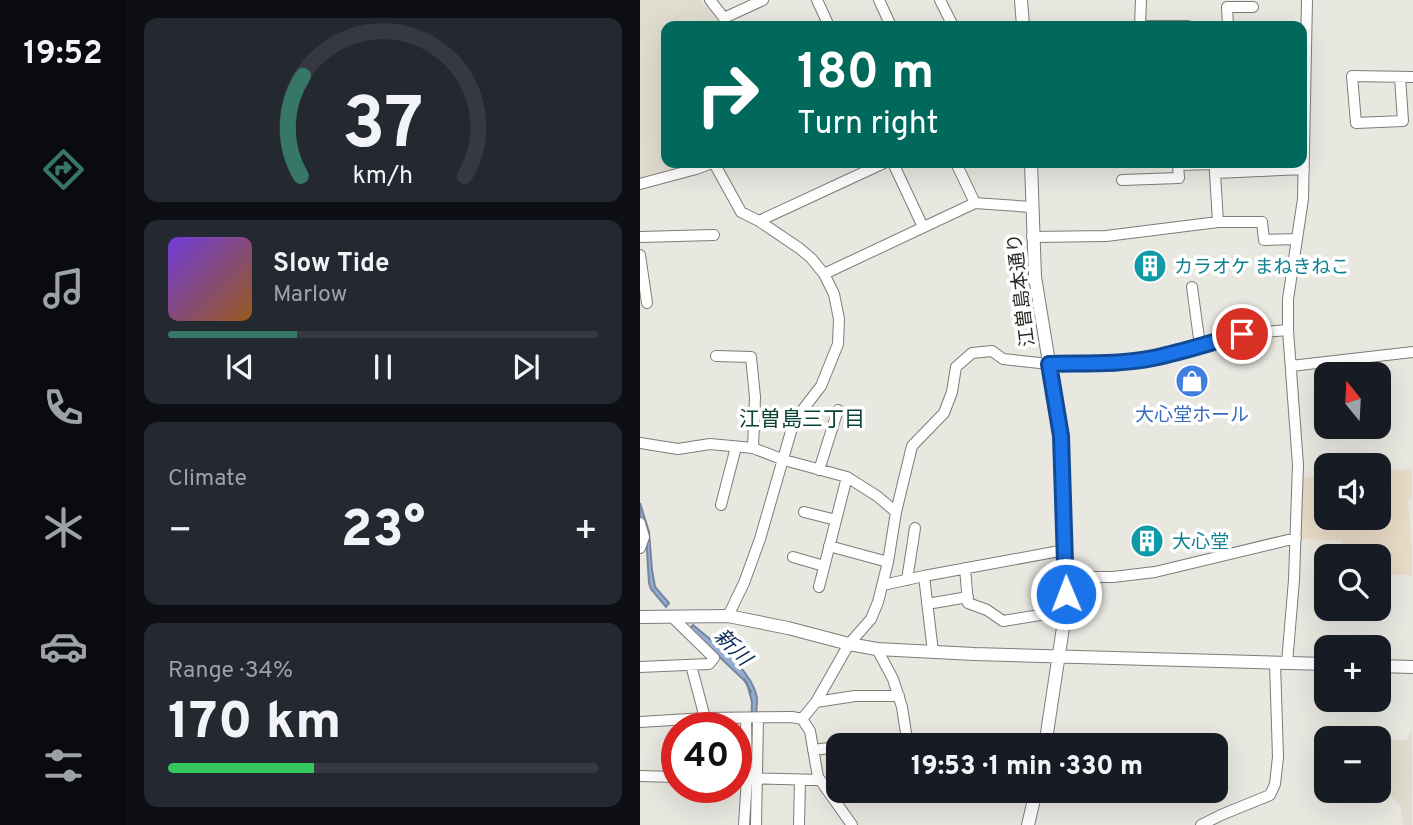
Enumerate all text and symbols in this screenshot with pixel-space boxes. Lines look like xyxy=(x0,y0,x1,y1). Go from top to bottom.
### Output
text: 19:52 xyxy=(23,35,103,75)
text: 180 m xyxy=(797,44,934,106)
icon: right xyxy=(682,49,773,140)
text: 37 xyxy=(342,82,424,174)
text: Turn right xyxy=(797,105,939,145)
icon: directions xyxy=(39,145,88,194)
text: km/h xyxy=(353,161,413,193)
street label: 江曽島本通り xyxy=(1003,232,1041,348)
building icon: カラオケ まねきねこ xyxy=(1131,247,1169,285)
text: Slow Tide xyxy=(273,248,390,281)
place label: カラオケ まねきねこ xyxy=(1174,256,1349,280)
icon: music xyxy=(39,264,88,313)
text: Marlow xyxy=(273,281,347,310)
pin xyxy=(1212,304,1272,364)
icon: arrive xyxy=(1223,315,1261,353)
icon: previous xyxy=(221,348,259,386)
icon: pause xyxy=(364,348,402,386)
icon: next xyxy=(507,348,545,386)
shop icon: 大心堂ホール xyxy=(1173,362,1211,400)
north arrow xyxy=(1314,362,1391,439)
map controls xyxy=(1314,362,1391,803)
icon: phone xyxy=(39,383,88,432)
place label: 大心堂ホール xyxy=(1135,404,1249,428)
district label: 江曽島三丁目 xyxy=(739,407,865,434)
button: sound xyxy=(1314,453,1391,530)
text: Climate xyxy=(168,465,247,494)
text: 23° xyxy=(341,499,425,565)
icon: climate xyxy=(39,503,88,552)
text: − xyxy=(168,508,193,557)
text: + xyxy=(573,508,598,557)
building icon: 大心堂 xyxy=(1128,522,1166,560)
place label: 大心堂 xyxy=(1172,531,1229,555)
button: search xyxy=(1314,544,1391,621)
position arrow xyxy=(1029,557,1103,631)
icon: car xyxy=(39,622,88,671)
water label: 新川 xyxy=(708,624,758,674)
button: + xyxy=(1314,635,1391,712)
text: Range · 34% xyxy=(168,657,293,686)
text: 170 km xyxy=(168,691,341,757)
speed limit sign: 40 xyxy=(661,712,752,803)
button: − xyxy=(1314,726,1391,803)
icon: filters xyxy=(39,741,88,790)
text: 19:53 · 1 min · 330 m xyxy=(911,751,1143,784)

